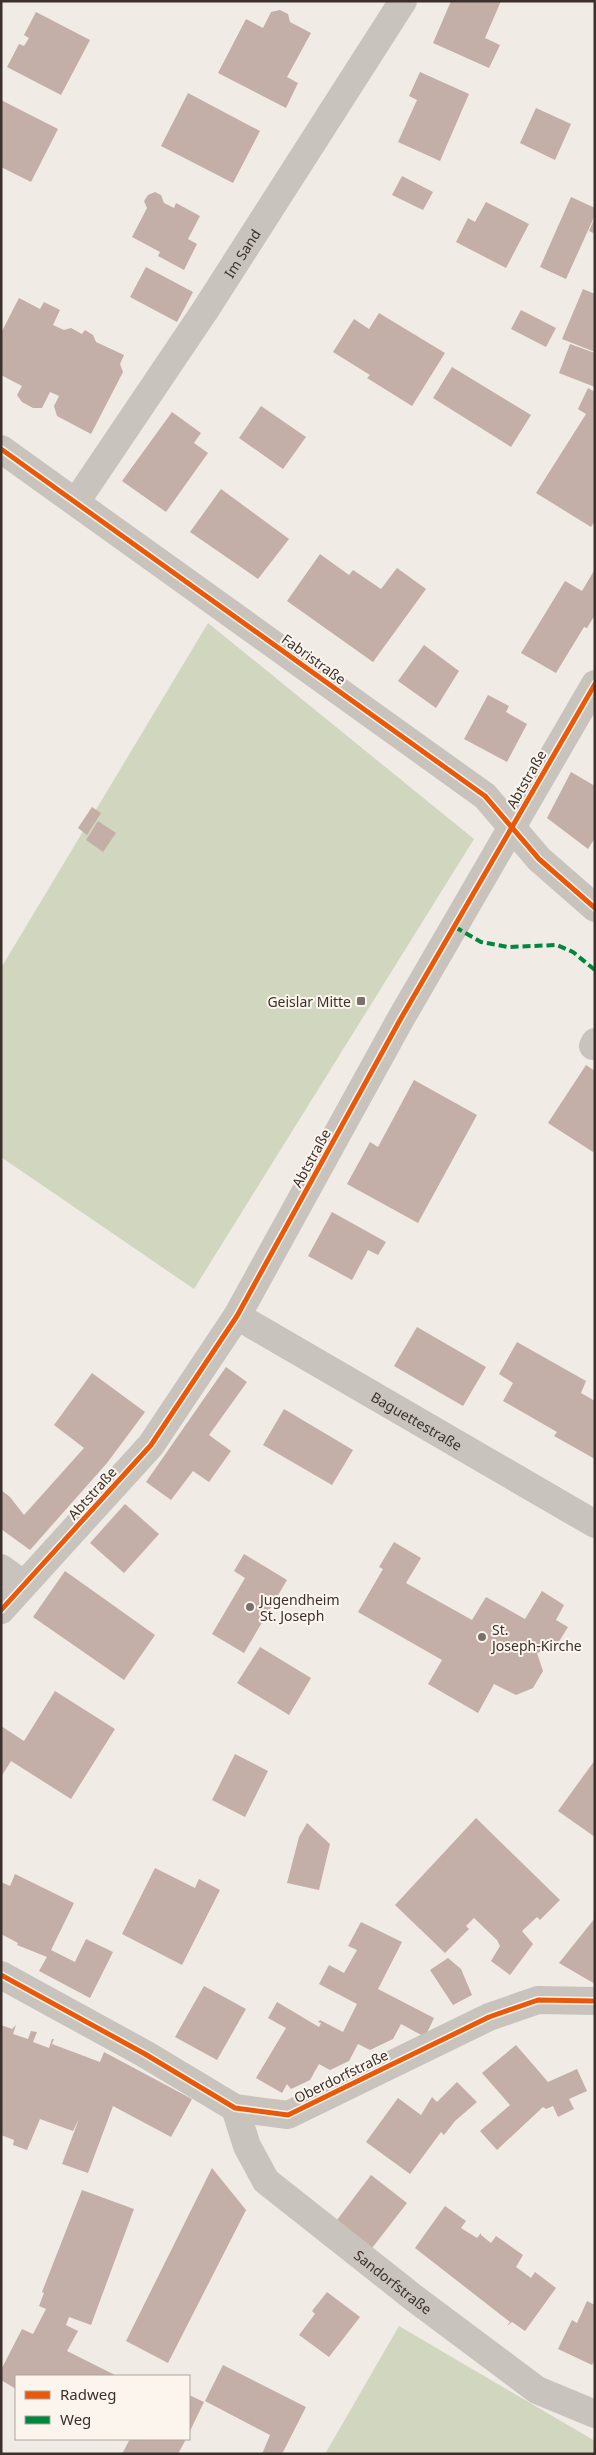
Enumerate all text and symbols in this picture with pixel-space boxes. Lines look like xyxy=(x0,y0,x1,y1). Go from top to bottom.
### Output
street label: Im Sand xyxy=(219,225,264,281)
street label: Fabristraße xyxy=(278,629,350,689)
street label: Abtstraße xyxy=(502,746,550,812)
place label: Geislar Mitte xyxy=(267,992,351,1011)
marker: Geislar Mitte xyxy=(355,995,367,1007)
street label: Abtstraße xyxy=(287,1125,335,1191)
street label: Baguettestraße xyxy=(368,1387,466,1454)
street label: Abtstraße xyxy=(63,1463,121,1523)
place label: Jugendheim St. Joseph xyxy=(258,1590,340,1625)
marker: Jugendheim St. Joseph xyxy=(244,1601,256,1613)
place label: St. Joseph-Kirche xyxy=(490,1620,582,1655)
marker: St. Joseph-Kirche xyxy=(476,1631,488,1643)
street label: Oberdorfstraße xyxy=(291,2045,391,2107)
street label: Sandorfstraße xyxy=(351,2245,436,2318)
legend xyxy=(15,2375,190,2440)
text: Radweg xyxy=(60,2384,116,2404)
text: Weg xyxy=(60,2409,91,2429)

